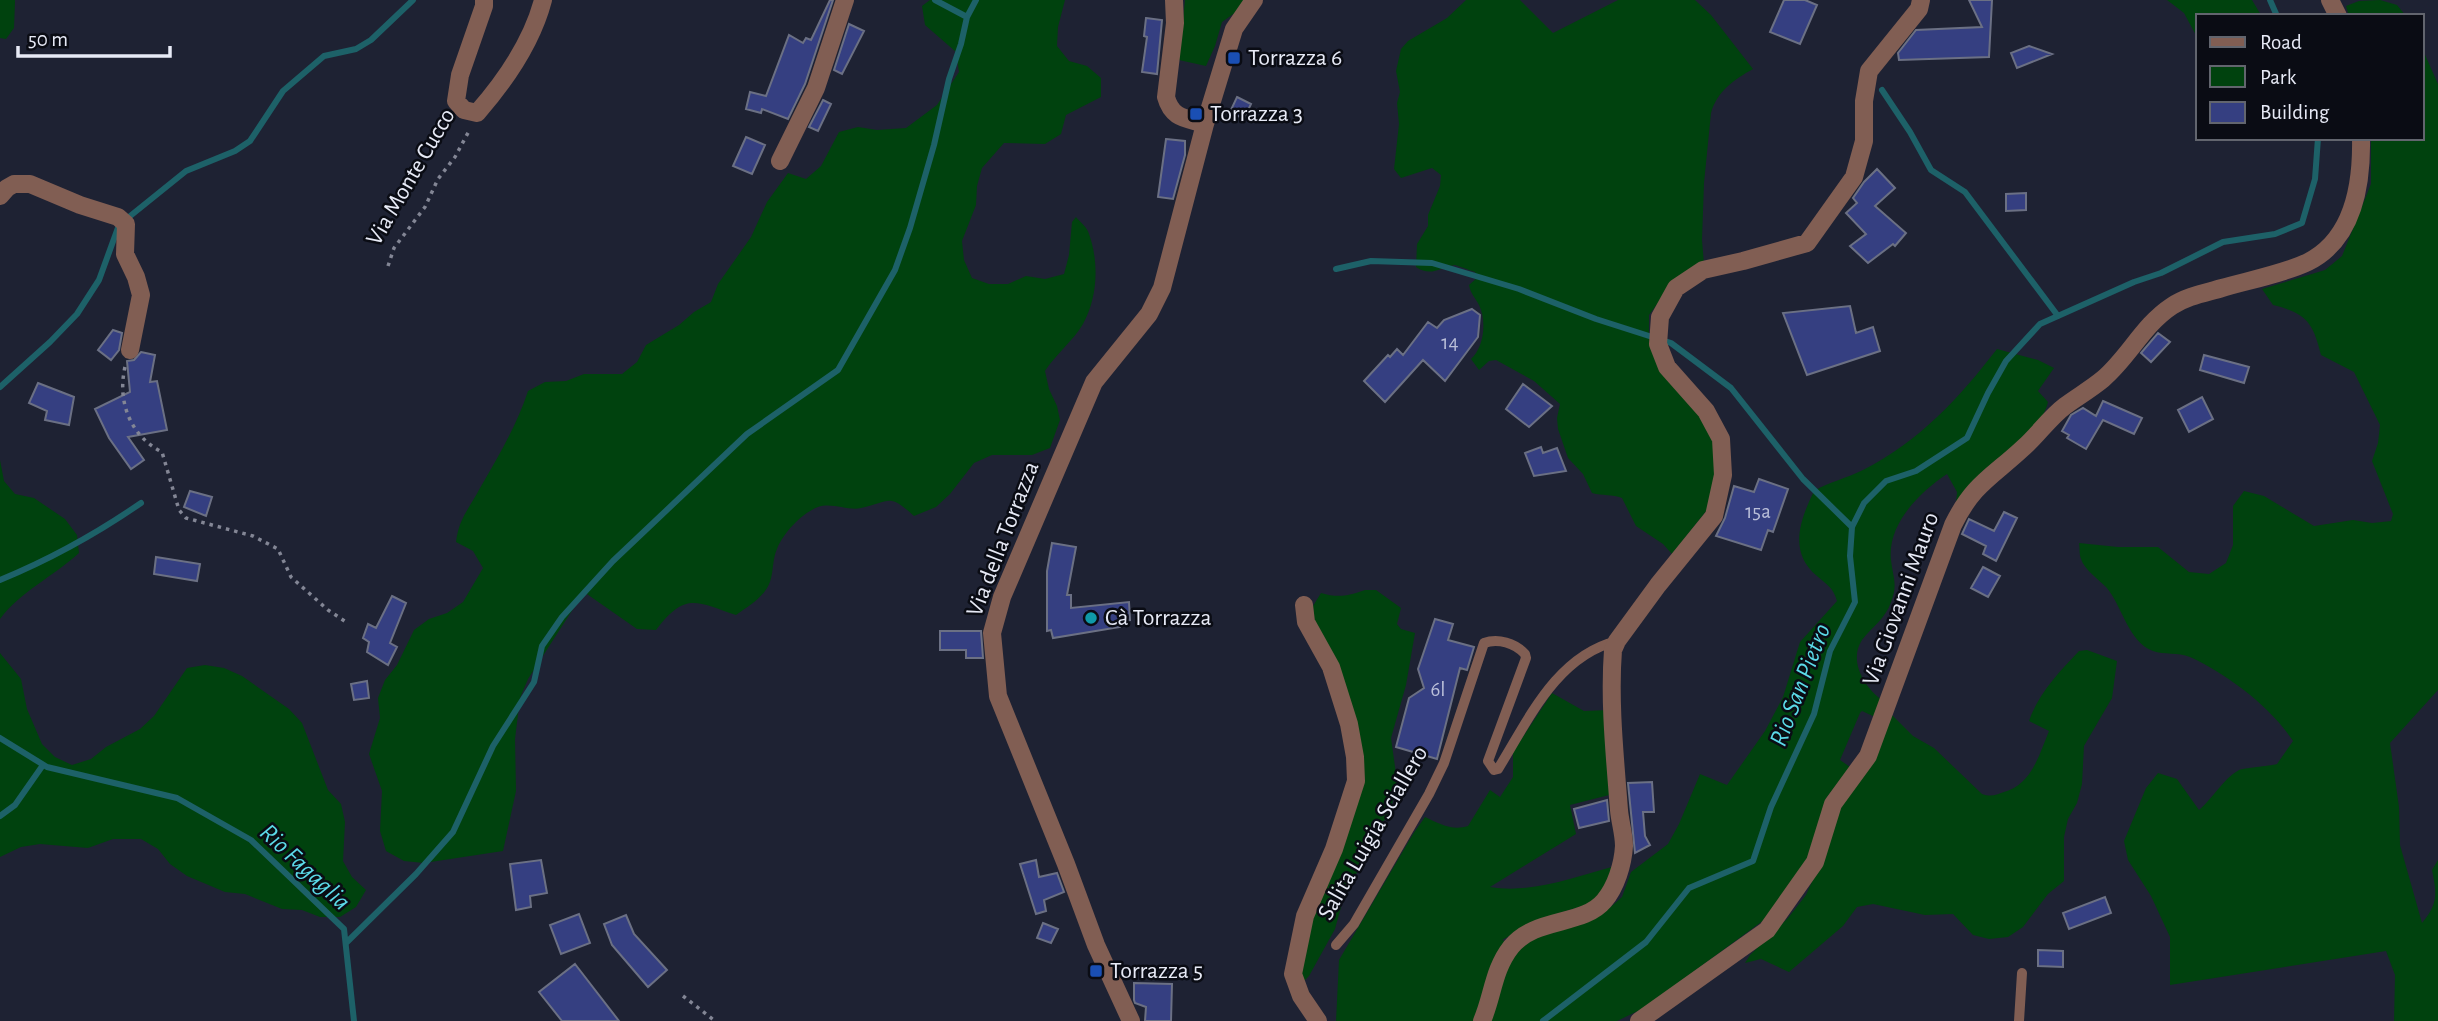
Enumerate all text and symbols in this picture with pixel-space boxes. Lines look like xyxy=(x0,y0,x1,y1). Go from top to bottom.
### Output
scale bar xyxy=(18,14,170,58)
legend xyxy=(2196,14,2424,140)
text: 50 m xyxy=(28,29,68,50)
text: Road xyxy=(2260,32,2302,53)
place label: Torrazza 6 xyxy=(1248,46,1342,70)
marker: Torrazza 6 xyxy=(1226,50,1242,66)
text: Park xyxy=(2260,67,2297,88)
place label: Torrazza 3 xyxy=(1210,102,1303,126)
text: Building xyxy=(2260,102,2330,123)
street label: Via Monte Cucco xyxy=(362,104,460,250)
marker: Torrazza 3 xyxy=(1188,106,1204,122)
house number: 14 xyxy=(1441,332,1459,353)
street label: Via della Torrazza xyxy=(962,458,1044,620)
house number: 15a xyxy=(1745,501,1771,522)
street label: Via Giovanni Mauro xyxy=(1859,509,1943,689)
place label: Cà Torrazza xyxy=(1105,606,1211,630)
marker: Cà Torrazza xyxy=(1083,610,1099,626)
water label: Rio San Pietro xyxy=(1765,620,1835,750)
house number: 6l xyxy=(1430,679,1446,700)
street label: Salita Luigia Sciallero xyxy=(1314,742,1432,924)
water label: Rio Fagaglia xyxy=(255,819,355,915)
place label: Torrazza 5 xyxy=(1110,959,1203,983)
marker: Torrazza 5 xyxy=(1088,963,1104,979)

